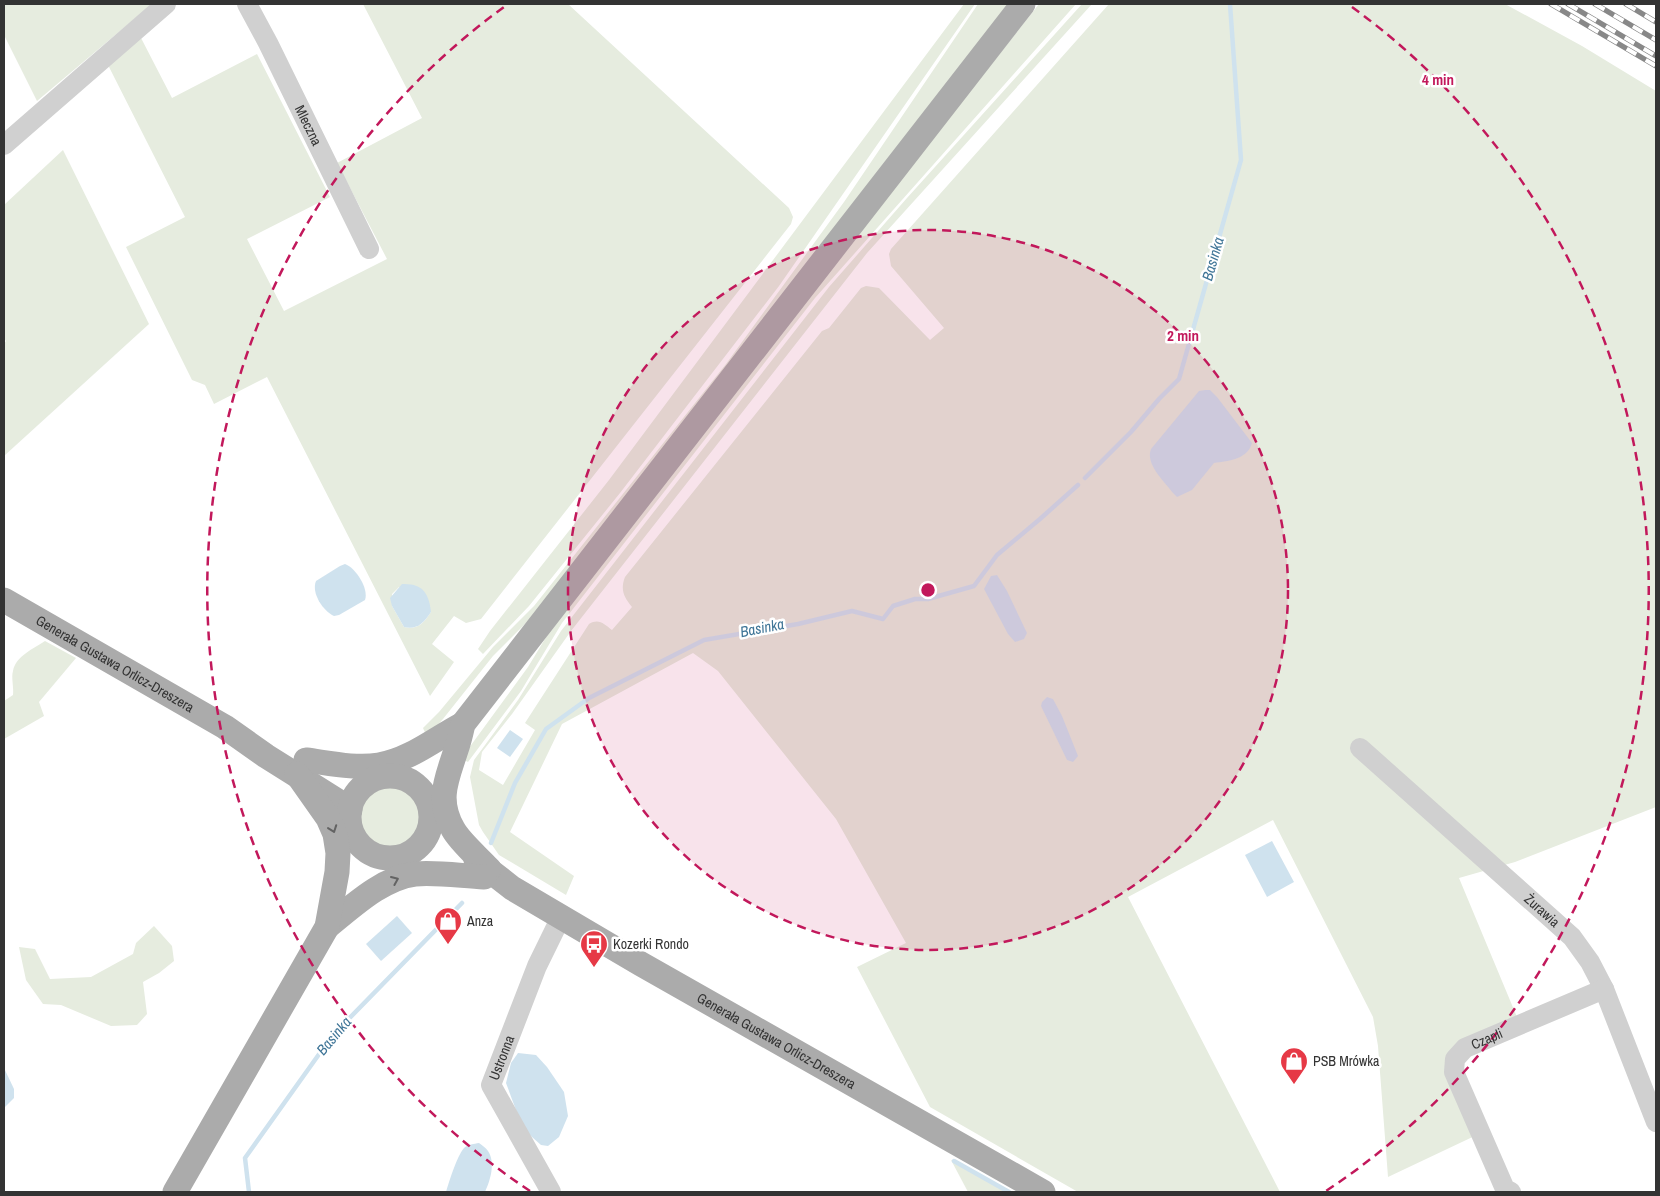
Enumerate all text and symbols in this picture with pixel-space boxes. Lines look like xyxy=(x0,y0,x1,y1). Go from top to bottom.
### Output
text: 4 min xyxy=(1422,69,1454,90)
street label: Mleczna xyxy=(291,102,326,149)
water label: Basinka xyxy=(1196,234,1229,283)
text: 2 min xyxy=(1167,325,1199,346)
centre of rings xyxy=(919,581,937,599)
street label: Generała Gustawa Orlicz-Dreszera xyxy=(33,611,198,717)
water label: Basinka xyxy=(738,613,786,642)
one-way arrow xyxy=(327,824,337,833)
one-way arrow xyxy=(390,876,399,887)
street label: Żurawia xyxy=(1521,890,1564,931)
shop icon: Anza xyxy=(433,906,463,945)
place label: Anza xyxy=(466,912,494,930)
bus stop icon: Kozerki Rondo xyxy=(579,929,609,968)
place label: Kozerki Rondo xyxy=(613,935,689,953)
street label: Generała Gustawa Orlicz-Dreszera xyxy=(694,989,859,1093)
water label: Basinka xyxy=(311,1012,356,1059)
street label: Czapli xyxy=(1468,1024,1505,1053)
street label: Ustronna xyxy=(485,1032,519,1083)
shop icon: PSB Mrówka xyxy=(1279,1046,1309,1085)
place label: PSB Mrówka xyxy=(1313,1052,1380,1070)

